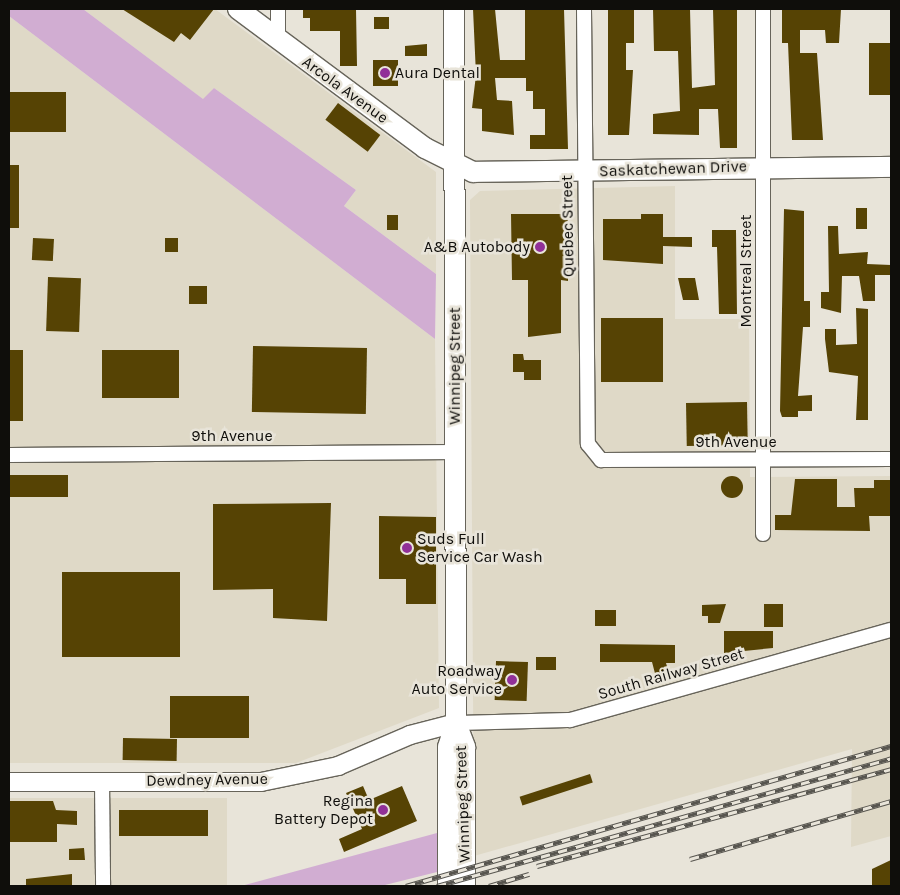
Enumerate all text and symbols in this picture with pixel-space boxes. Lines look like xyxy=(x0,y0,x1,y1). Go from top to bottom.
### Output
street label: Arcola Avenue xyxy=(298,52,392,128)
place label: Aura Dental xyxy=(395,63,480,83)
marker: Aura Dental xyxy=(379,67,391,79)
street label: Saskatchewan Drive xyxy=(599,157,747,181)
street label: Quebec Street xyxy=(558,175,578,277)
street label: Montreal Street xyxy=(736,215,756,327)
place label: A&B Autobody xyxy=(424,237,530,257)
marker: A&B Autobody xyxy=(534,241,546,253)
street label: Winnipeg Street xyxy=(445,307,465,425)
street label: 9th Avenue xyxy=(191,426,273,446)
street label: 9th Avenue xyxy=(695,432,777,452)
place label: Suds Full Service Car Wash xyxy=(417,529,543,567)
marker: Suds Full Service Car Wash xyxy=(401,542,413,554)
street label: South Railway Street xyxy=(596,644,746,704)
place label: Roadway Auto Service xyxy=(412,661,502,699)
marker: Roadway Auto Service xyxy=(506,674,518,686)
street label: Winnipeg Street xyxy=(451,745,475,863)
street label: Dewdney Avenue xyxy=(146,769,268,791)
place label: Regina Battery Depot xyxy=(274,791,373,829)
marker: Regina Battery Depot xyxy=(377,804,389,816)

